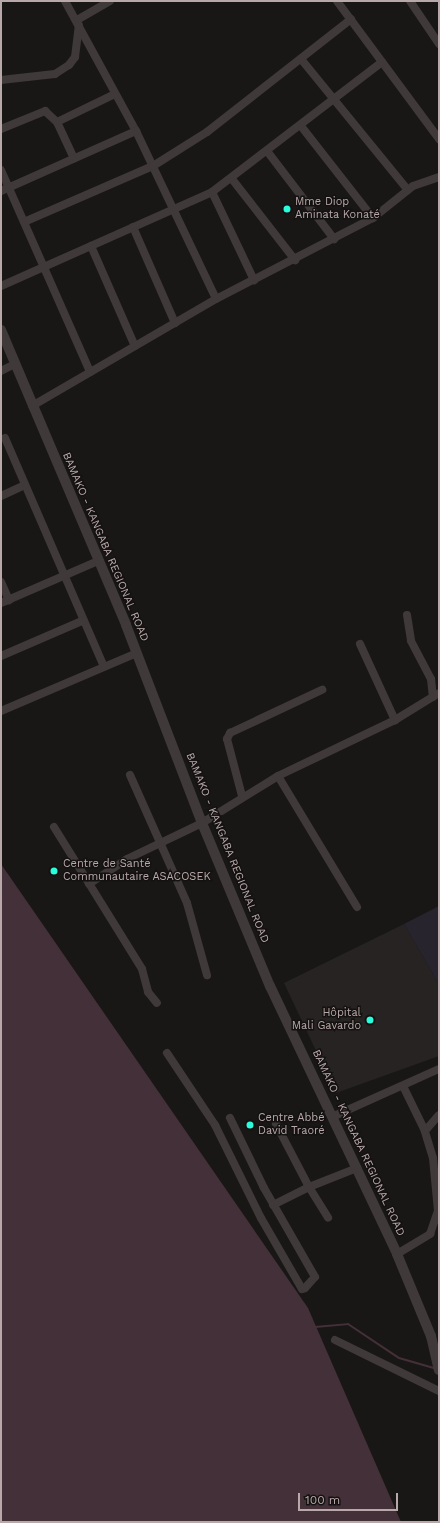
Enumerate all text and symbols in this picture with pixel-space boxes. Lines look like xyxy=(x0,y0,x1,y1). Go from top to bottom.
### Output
place label: Mme Diop Aminata Konaté xyxy=(295,196,380,222)
marker: Mme Diop Aminata Konaté xyxy=(282,204,292,214)
street label: BAMAKO - KANGABA REGIONAL ROAD xyxy=(59,450,151,644)
street label: BAMAKO - KANGABA REGIONAL ROAD xyxy=(183,751,271,945)
place label: Centre de Santé Communautaire ASACOSEK xyxy=(63,858,211,884)
marker: Centre de Santé Communautaire ASACOSEK xyxy=(48,865,60,877)
place label: Hôpital Mali Gavardo xyxy=(292,1007,361,1033)
marker: Hôpital Mali Gavardo xyxy=(364,1014,376,1026)
street label: BAMAKO - KANGABA REGIONAL ROAD xyxy=(309,1047,407,1239)
place label: Centre Abbé David Traoré xyxy=(258,1112,325,1138)
marker: Centre Abbé David Traoré xyxy=(245,1120,255,1130)
scale bar xyxy=(300,1485,400,1511)
text: 100 m xyxy=(305,1493,340,1507)

